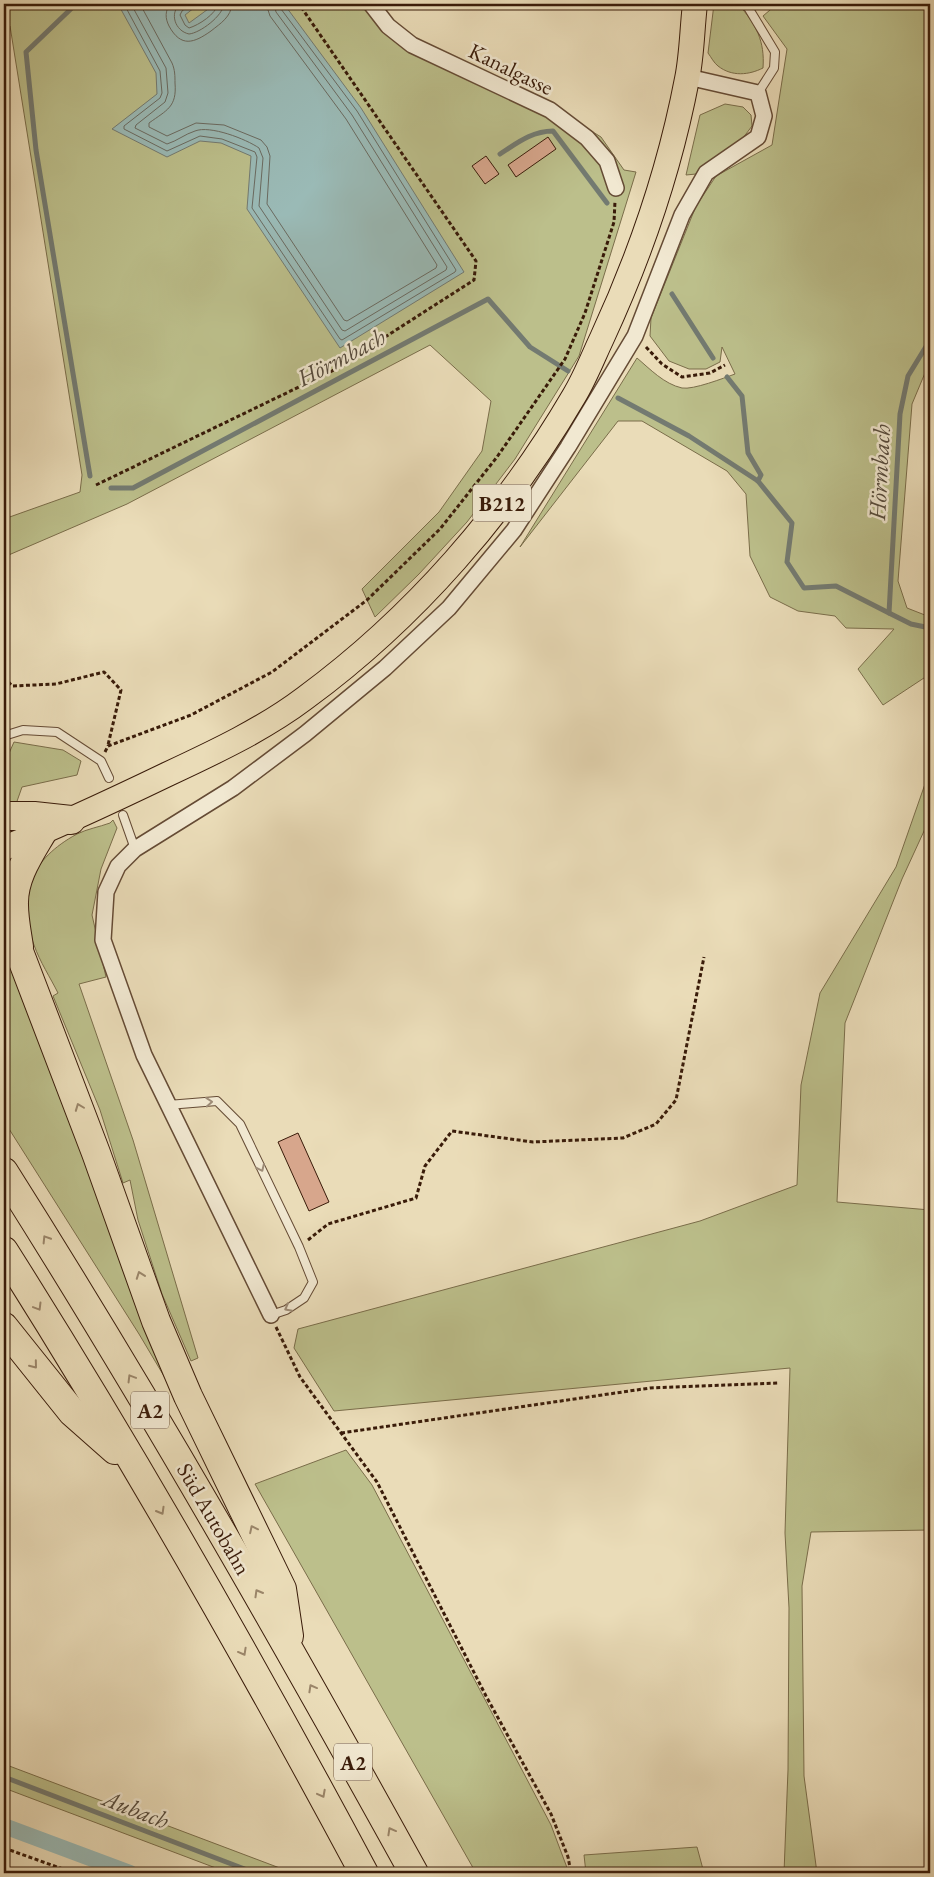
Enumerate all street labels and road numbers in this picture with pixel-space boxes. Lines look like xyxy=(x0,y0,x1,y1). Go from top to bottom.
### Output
street label: Kanalgasse xyxy=(464,36,558,102)
road number: B212 xyxy=(473,484,531,522)
road number: A2 xyxy=(131,1392,169,1428)
street label: Süd Autobahn xyxy=(170,1458,258,1581)
road number: A2 xyxy=(334,1744,372,1780)

